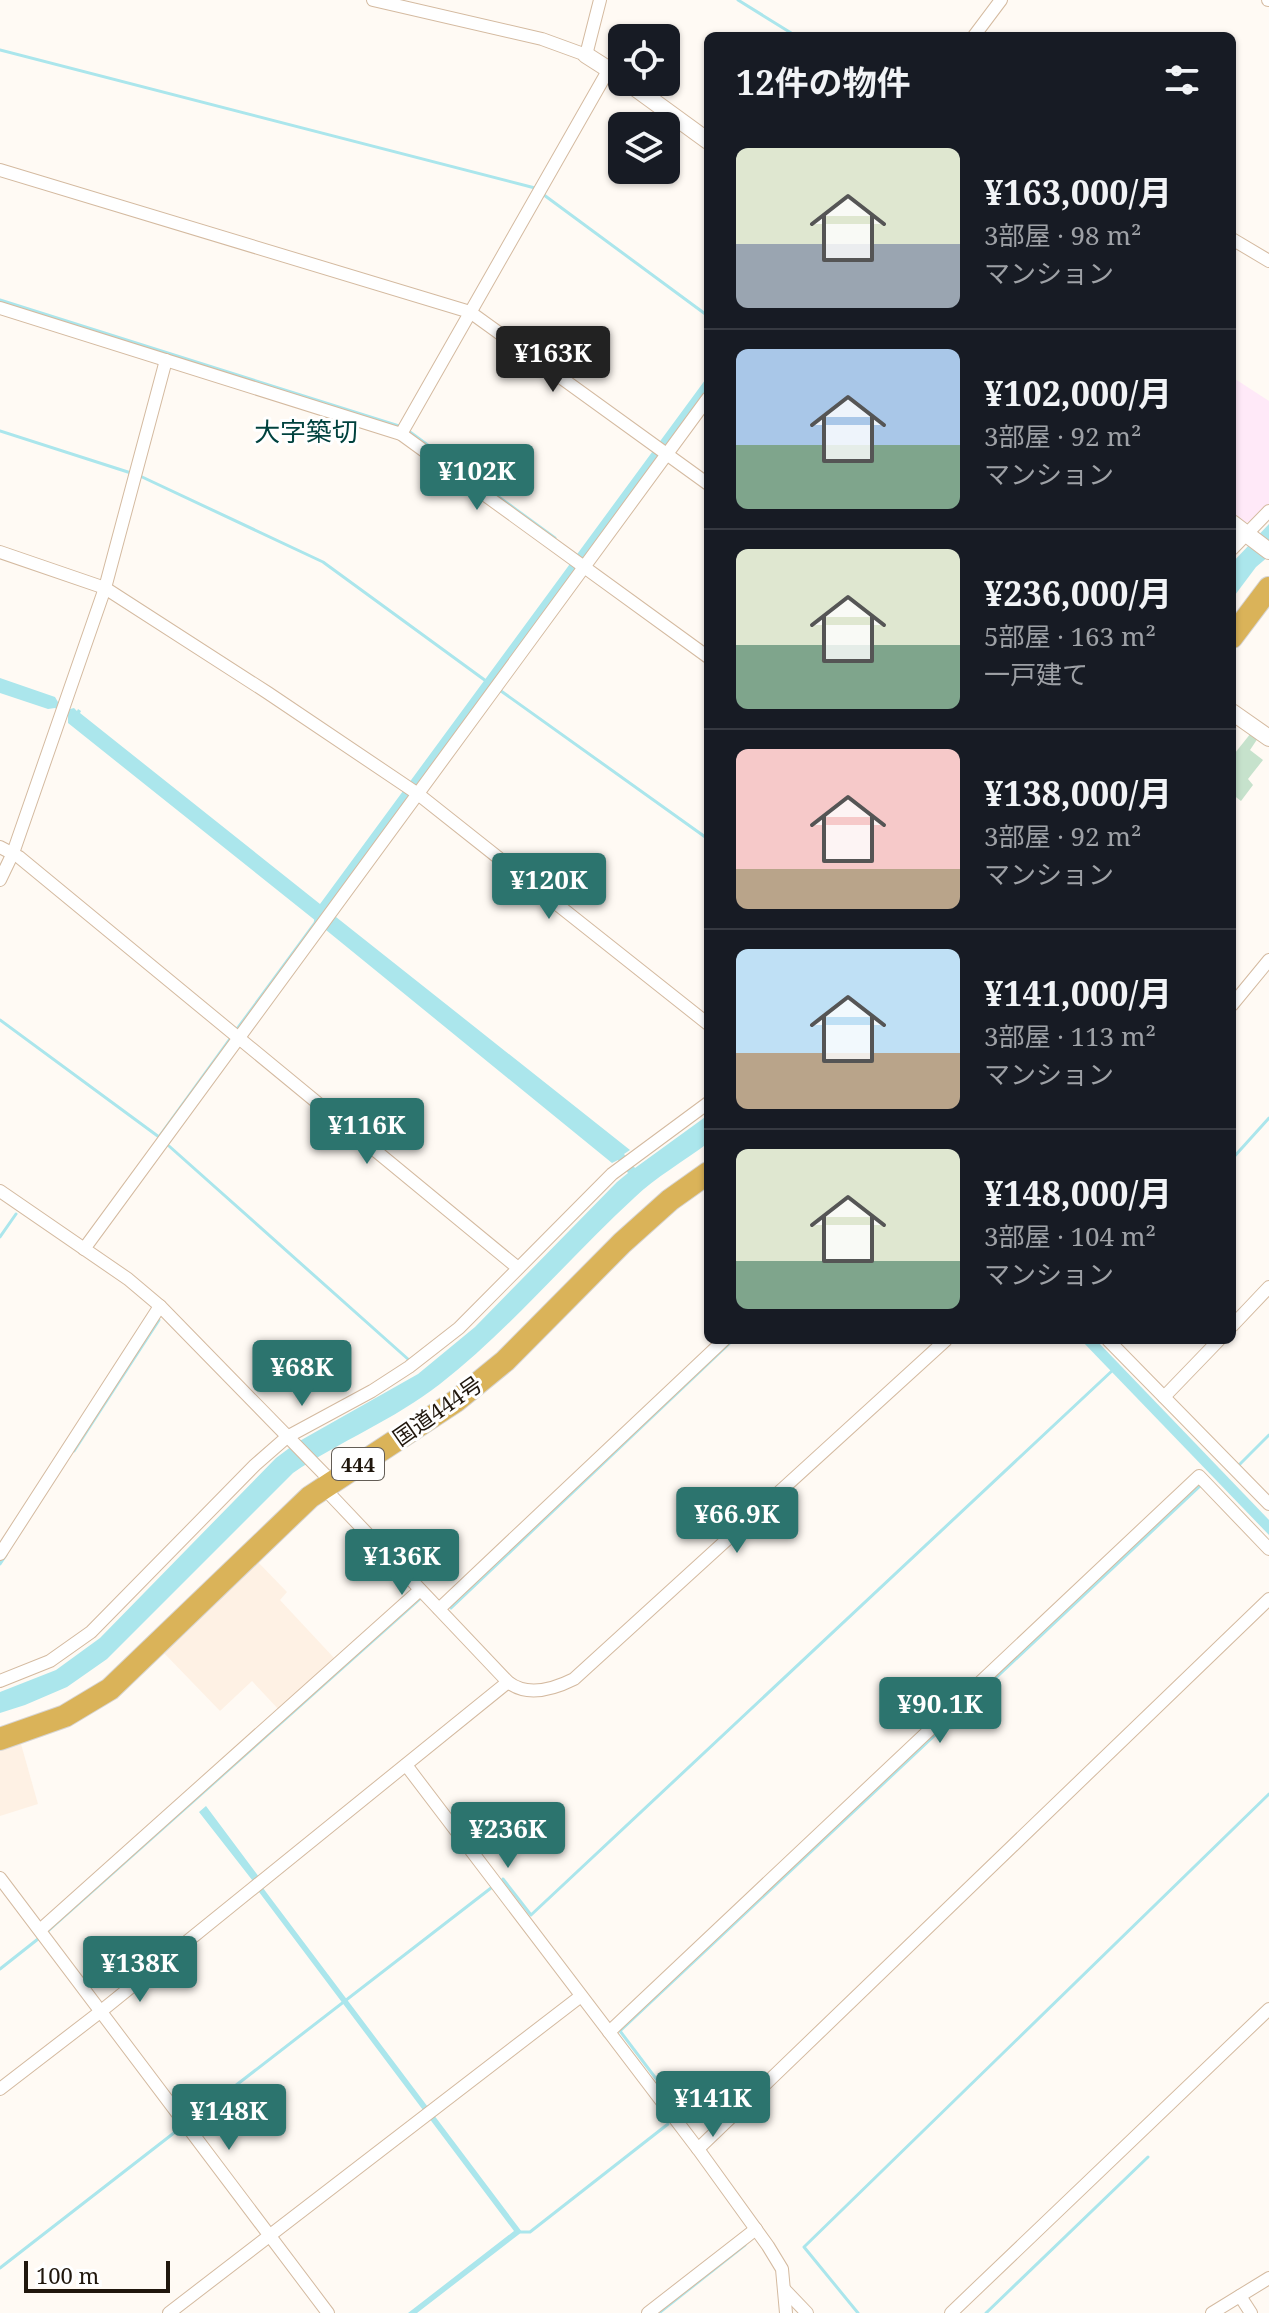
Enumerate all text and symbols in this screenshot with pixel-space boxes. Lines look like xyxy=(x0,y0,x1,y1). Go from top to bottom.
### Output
map controls xyxy=(608,24,680,184)
button: locate xyxy=(608,24,680,96)
icon: filters xyxy=(1160,58,1204,102)
text: 12件の物件 xyxy=(736,59,910,105)
button: layers xyxy=(608,112,680,184)
text: ¥163,000/月 xyxy=(984,169,1172,215)
icon: home xyxy=(800,180,896,276)
text: 3部屋 · 98 m² xyxy=(984,217,1141,253)
text: マンション xyxy=(984,255,1114,291)
pin: ¥163K xyxy=(497,326,609,394)
text: ¥163K xyxy=(514,334,592,370)
text: ¥102,000/月 xyxy=(984,370,1172,416)
icon: home xyxy=(800,381,896,477)
district label: 大字築切 xyxy=(254,413,358,449)
text: 3部屋 · 92 m² xyxy=(984,418,1141,454)
pin: ¥102K xyxy=(421,444,533,512)
text: ¥102K xyxy=(438,452,516,488)
text: マンション xyxy=(984,456,1114,492)
text: ¥236,000/月 xyxy=(984,570,1172,616)
icon: home xyxy=(800,581,896,677)
text: 5部屋 · 163 m² xyxy=(984,618,1156,654)
text: 一戸建て xyxy=(984,656,1088,692)
text: ¥138,000/月 xyxy=(984,770,1172,816)
icon: home xyxy=(800,781,896,877)
text: 3部屋 · 92 m² xyxy=(984,818,1141,854)
pin: ¥120K xyxy=(493,853,605,921)
text: マンション xyxy=(984,856,1114,892)
text: ¥120K xyxy=(510,861,588,897)
text: ¥141,000/月 xyxy=(984,970,1172,1016)
icon: home xyxy=(800,981,896,1077)
text: 3部屋 · 113 m² xyxy=(984,1018,1156,1054)
text: マンション xyxy=(984,1056,1114,1092)
pin: ¥116K xyxy=(311,1098,423,1166)
text: ¥116K xyxy=(328,1106,406,1142)
text: ¥148,000/月 xyxy=(984,1170,1172,1216)
icon: home xyxy=(800,1181,896,1277)
text: 3部屋 · 104 m² xyxy=(984,1218,1156,1254)
text: マンション xyxy=(984,1256,1114,1292)
pin: ¥68K xyxy=(255,1340,349,1408)
text: ¥68K xyxy=(270,1348,334,1384)
street label: 国道444号 xyxy=(386,1368,488,1452)
road number: 444 xyxy=(332,1448,384,1480)
pin: ¥66.9K xyxy=(672,1487,802,1555)
text: ¥66.9K xyxy=(694,1495,780,1531)
pin: ¥136K xyxy=(346,1529,458,1597)
text: ¥136K xyxy=(363,1537,441,1573)
pin: ¥90.1K xyxy=(875,1677,1005,1745)
text: ¥90.1K xyxy=(897,1685,983,1721)
pin: ¥236K xyxy=(452,1802,564,1870)
text: ¥236K xyxy=(469,1810,547,1846)
pin: ¥138K xyxy=(84,1936,196,2004)
text: ¥138K xyxy=(101,1944,179,1980)
pin: ¥141K xyxy=(657,2071,769,2139)
text: ¥141K xyxy=(674,2079,752,2115)
pin: ¥148K xyxy=(173,2084,285,2152)
text: ¥148K xyxy=(190,2092,268,2128)
scale bar xyxy=(24,2257,170,2293)
text: 100 m xyxy=(36,2260,99,2290)

